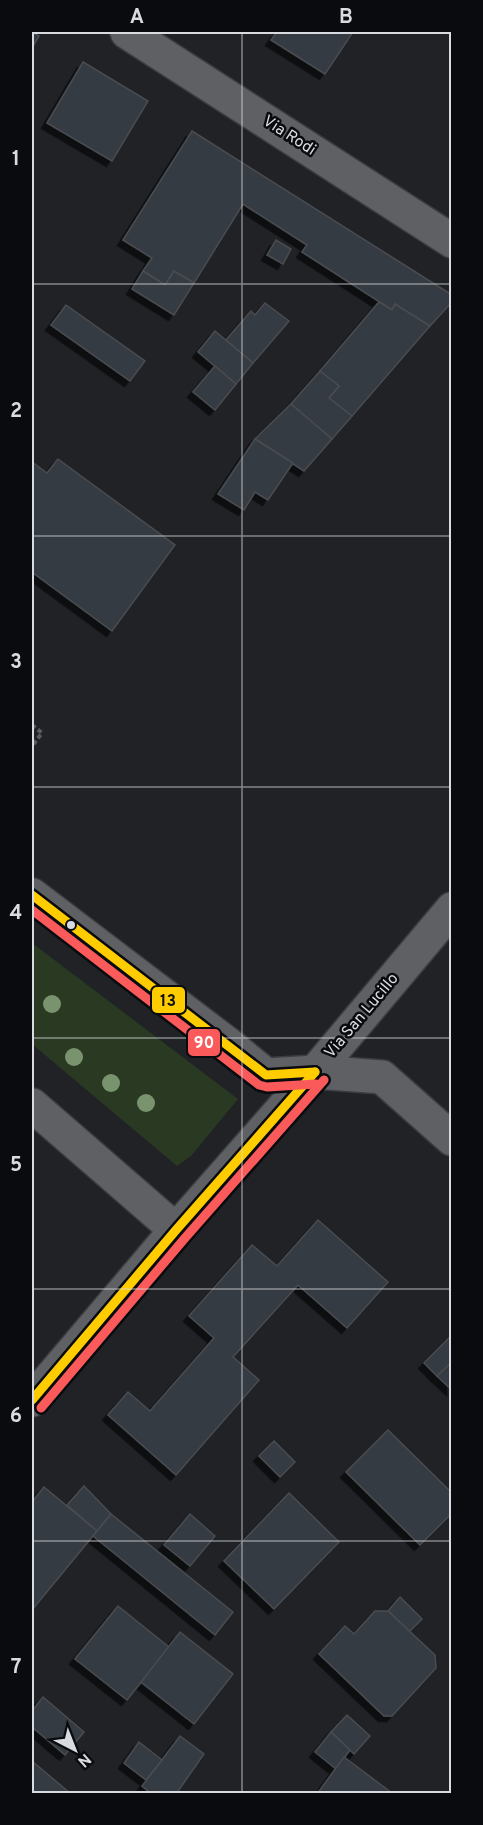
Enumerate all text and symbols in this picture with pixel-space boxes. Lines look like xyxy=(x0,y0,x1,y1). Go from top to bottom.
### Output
text: A xyxy=(130,5,144,31)
text: B xyxy=(339,5,353,31)
street label: Via Rodi xyxy=(259,112,319,160)
text: 1 xyxy=(12,147,20,173)
text: 2 xyxy=(10,399,22,425)
text: 3 xyxy=(10,650,22,676)
text: 4 xyxy=(10,901,22,927)
unlabelled marker xyxy=(65,919,77,931)
street label: Via San Lucillo xyxy=(321,969,403,1063)
line badge: 13 xyxy=(151,986,186,1014)
text: 13 xyxy=(160,992,176,1012)
line badge: 90 xyxy=(187,1028,221,1057)
text: 90 xyxy=(194,1034,214,1054)
text: 5 xyxy=(10,1153,22,1179)
text: 6 xyxy=(10,1404,22,1430)
text: 7 xyxy=(11,1655,21,1681)
north arrow xyxy=(45,1720,105,1780)
text: N xyxy=(73,1748,95,1771)

